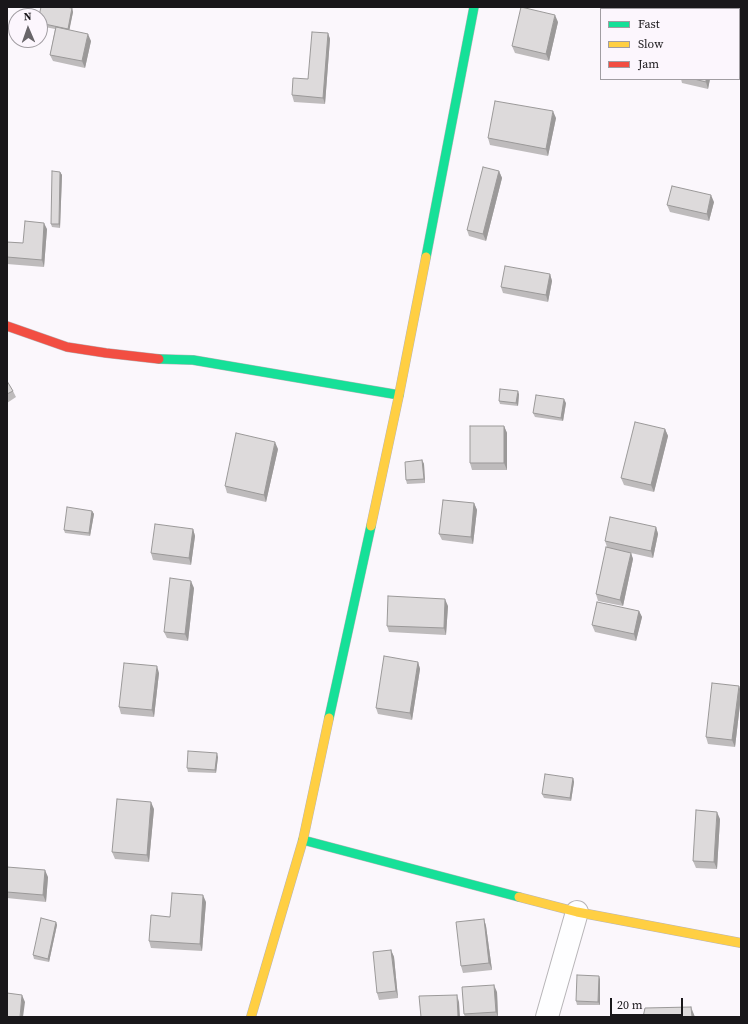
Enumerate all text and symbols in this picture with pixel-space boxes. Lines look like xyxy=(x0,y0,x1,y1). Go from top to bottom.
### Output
north arrow xyxy=(8,8,48,48)
legend xyxy=(600,8,740,80)
text: N xyxy=(23,9,32,24)
text: Fast xyxy=(638,16,660,32)
text: Slow xyxy=(638,36,663,52)
text: Jam xyxy=(638,56,659,72)
scale bar xyxy=(612,990,685,1016)
text: 20 m xyxy=(617,997,643,1013)

